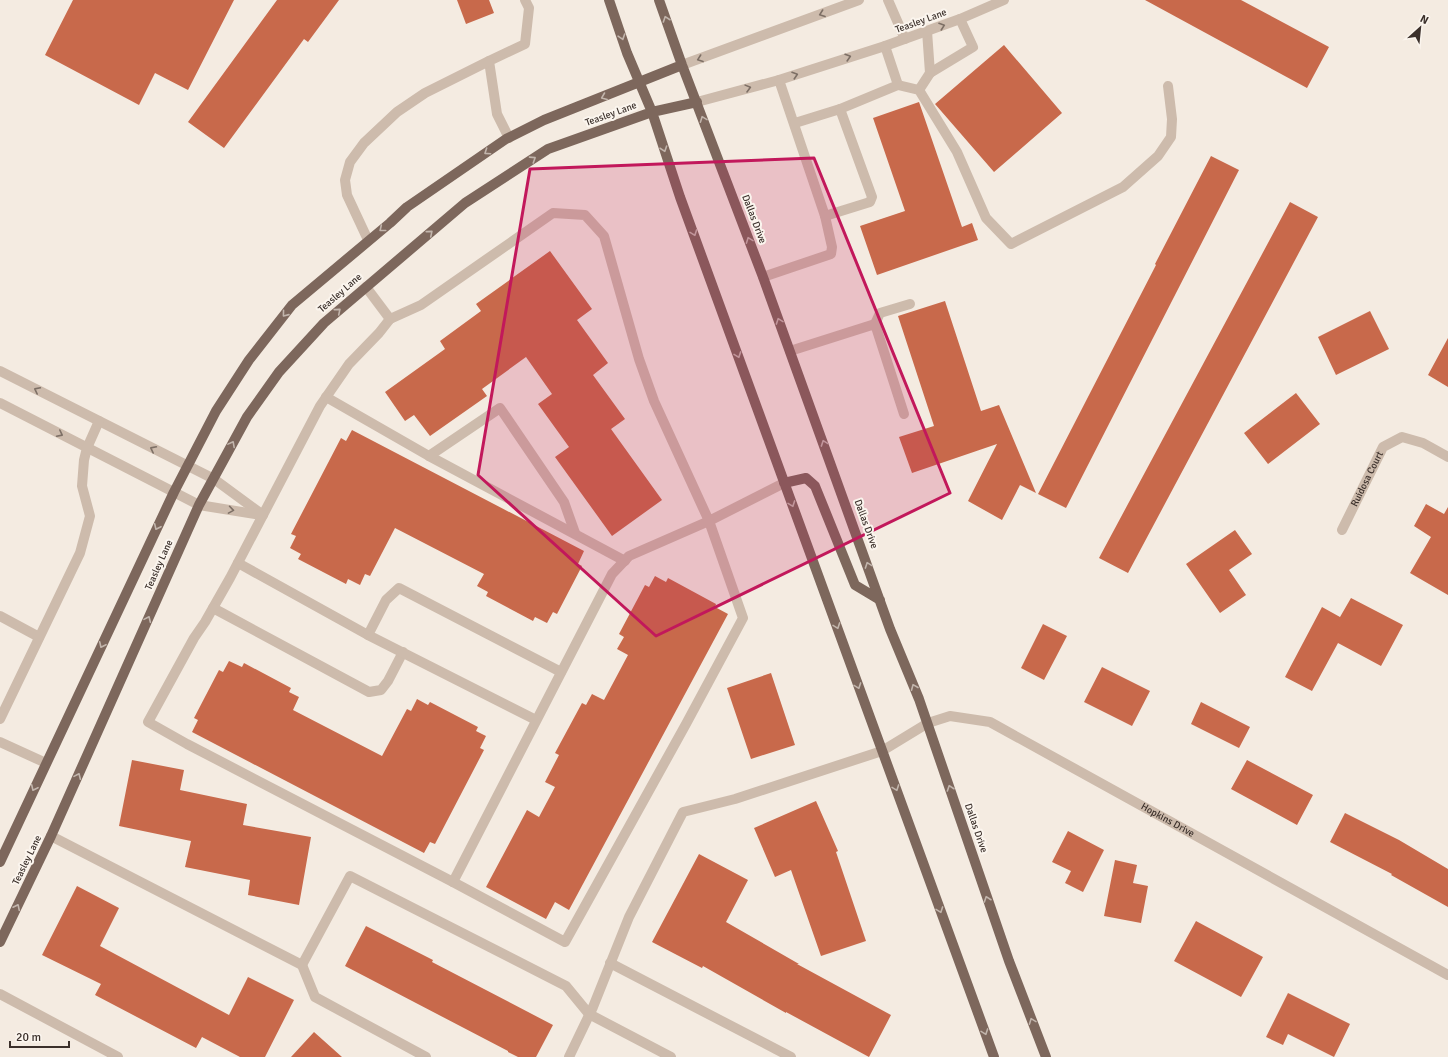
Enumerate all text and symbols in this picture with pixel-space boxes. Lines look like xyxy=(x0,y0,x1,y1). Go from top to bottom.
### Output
street label: Teasley Lane xyxy=(894,6,948,36)
north arrow xyxy=(1400,8,1440,48)
one-way arrow xyxy=(819,9,826,17)
text: N xyxy=(1418,12,1431,27)
one-way arrow xyxy=(662,16,671,23)
one-way arrow xyxy=(938,22,945,31)
one-way arrow xyxy=(617,33,625,40)
one-way arrow xyxy=(845,53,852,62)
one-way arrow xyxy=(697,54,704,62)
one-way arrow xyxy=(792,71,799,80)
one-way arrow xyxy=(745,85,752,93)
one-way arrow xyxy=(600,92,607,100)
street label: Teasley Lane xyxy=(584,99,638,129)
one-way arrow xyxy=(700,115,708,122)
one-way arrow xyxy=(659,145,668,152)
one-way arrow xyxy=(484,147,491,154)
one-way arrow xyxy=(529,156,536,163)
street label: Dallas Drive xyxy=(739,193,769,245)
one-way arrow xyxy=(380,225,387,232)
one-way arrow xyxy=(425,230,433,237)
one-way arrow xyxy=(689,230,697,237)
one-way arrow xyxy=(746,237,754,244)
street label: Teasley Lane xyxy=(316,271,364,315)
one-way arrow xyxy=(334,308,341,315)
one-way arrow xyxy=(282,310,289,317)
one-way arrow xyxy=(776,317,784,324)
one-way arrow xyxy=(733,352,742,359)
one-way arrow xyxy=(34,387,41,395)
one-way arrow xyxy=(55,429,63,436)
one-way arrow xyxy=(820,439,828,446)
one-way arrow xyxy=(228,441,235,449)
one-way arrow xyxy=(150,446,158,454)
street label: Ruidosa Court xyxy=(1349,449,1386,509)
street label: Dallas Drive xyxy=(852,498,880,550)
one-way arrow xyxy=(787,500,796,507)
one-way arrow xyxy=(228,505,234,514)
one-way arrow xyxy=(154,523,162,531)
street label: Teasley Lane xyxy=(143,538,175,592)
one-way arrow xyxy=(864,562,872,569)
one-way arrow xyxy=(143,616,151,624)
one-way arrow xyxy=(832,622,840,629)
one-way arrow xyxy=(99,640,107,648)
one-way arrow xyxy=(854,682,862,689)
one-way arrow xyxy=(911,683,919,691)
one-way arrow xyxy=(73,773,81,781)
one-way arrow xyxy=(31,783,39,791)
one-way arrow xyxy=(891,784,899,791)
one-way arrow xyxy=(946,785,955,792)
street label: Hopkins Drive xyxy=(1139,800,1197,840)
street label: Dallas Drive xyxy=(962,802,990,854)
street label: Teasley Lane xyxy=(10,833,44,887)
one-way arrow xyxy=(984,895,992,902)
one-way arrow xyxy=(12,903,20,911)
one-way arrow xyxy=(936,906,944,913)
one-way arrow xyxy=(1028,1017,1036,1024)
scale bar xyxy=(10,1023,69,1049)
one-way arrow xyxy=(981,1028,989,1035)
text: 20 m xyxy=(16,1030,41,1045)

